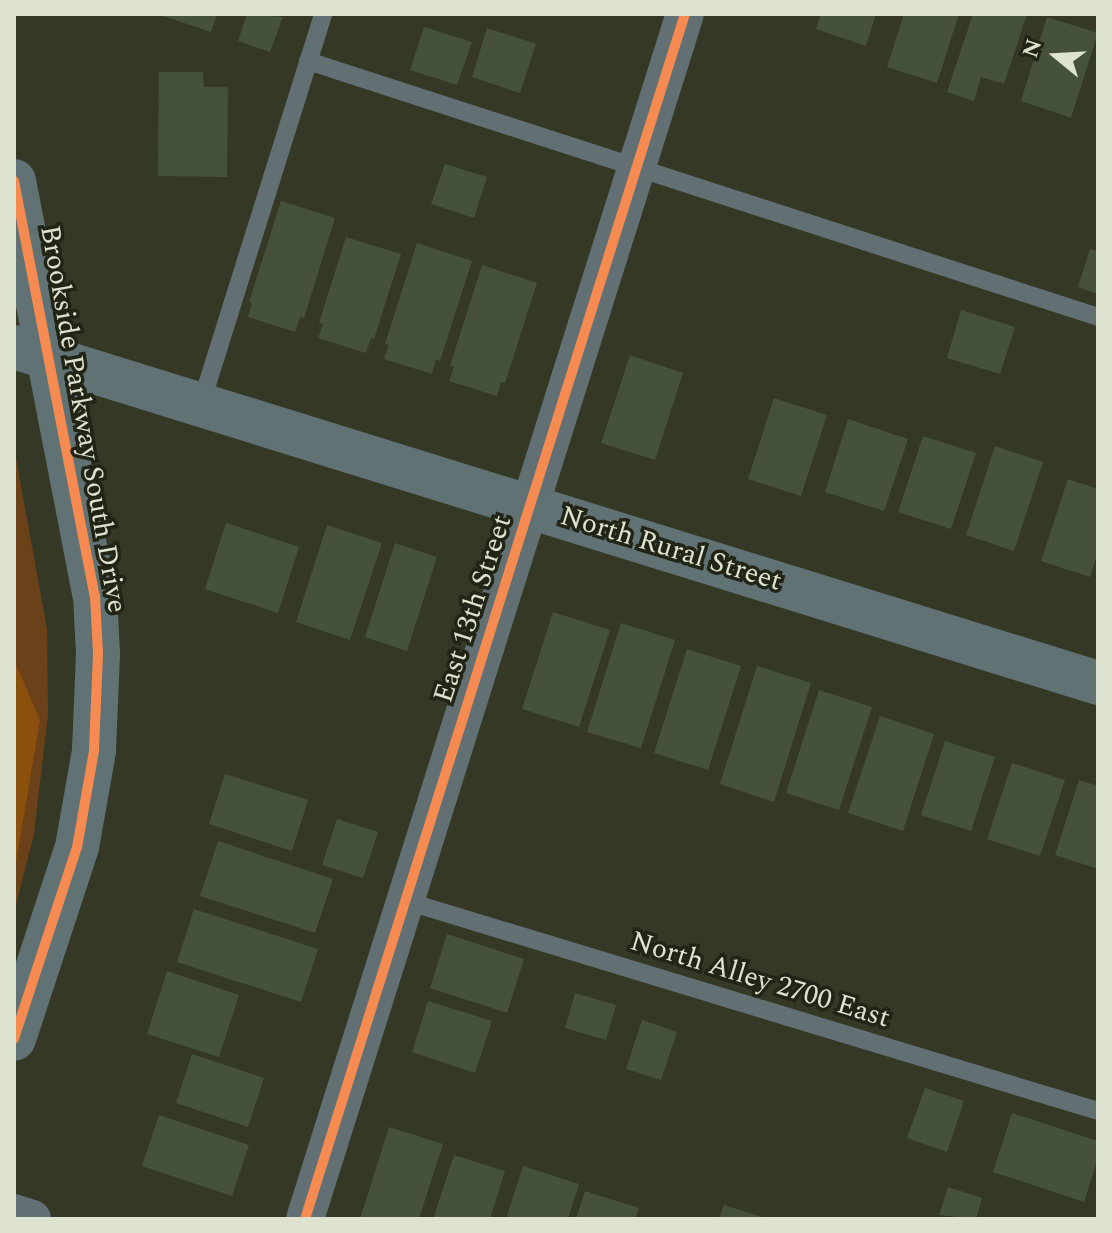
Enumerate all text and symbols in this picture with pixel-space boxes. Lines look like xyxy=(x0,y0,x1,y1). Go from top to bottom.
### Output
north arrow xyxy=(1016,16,1096,96)
text: N xyxy=(1014,35,1051,62)
street label: Brookside Parkway South Drive xyxy=(32,223,134,615)
street label: North Rural Street xyxy=(556,499,786,599)
street label: East 13th Street xyxy=(427,511,519,707)
street label: North Alley 2700 East xyxy=(626,925,894,1035)

